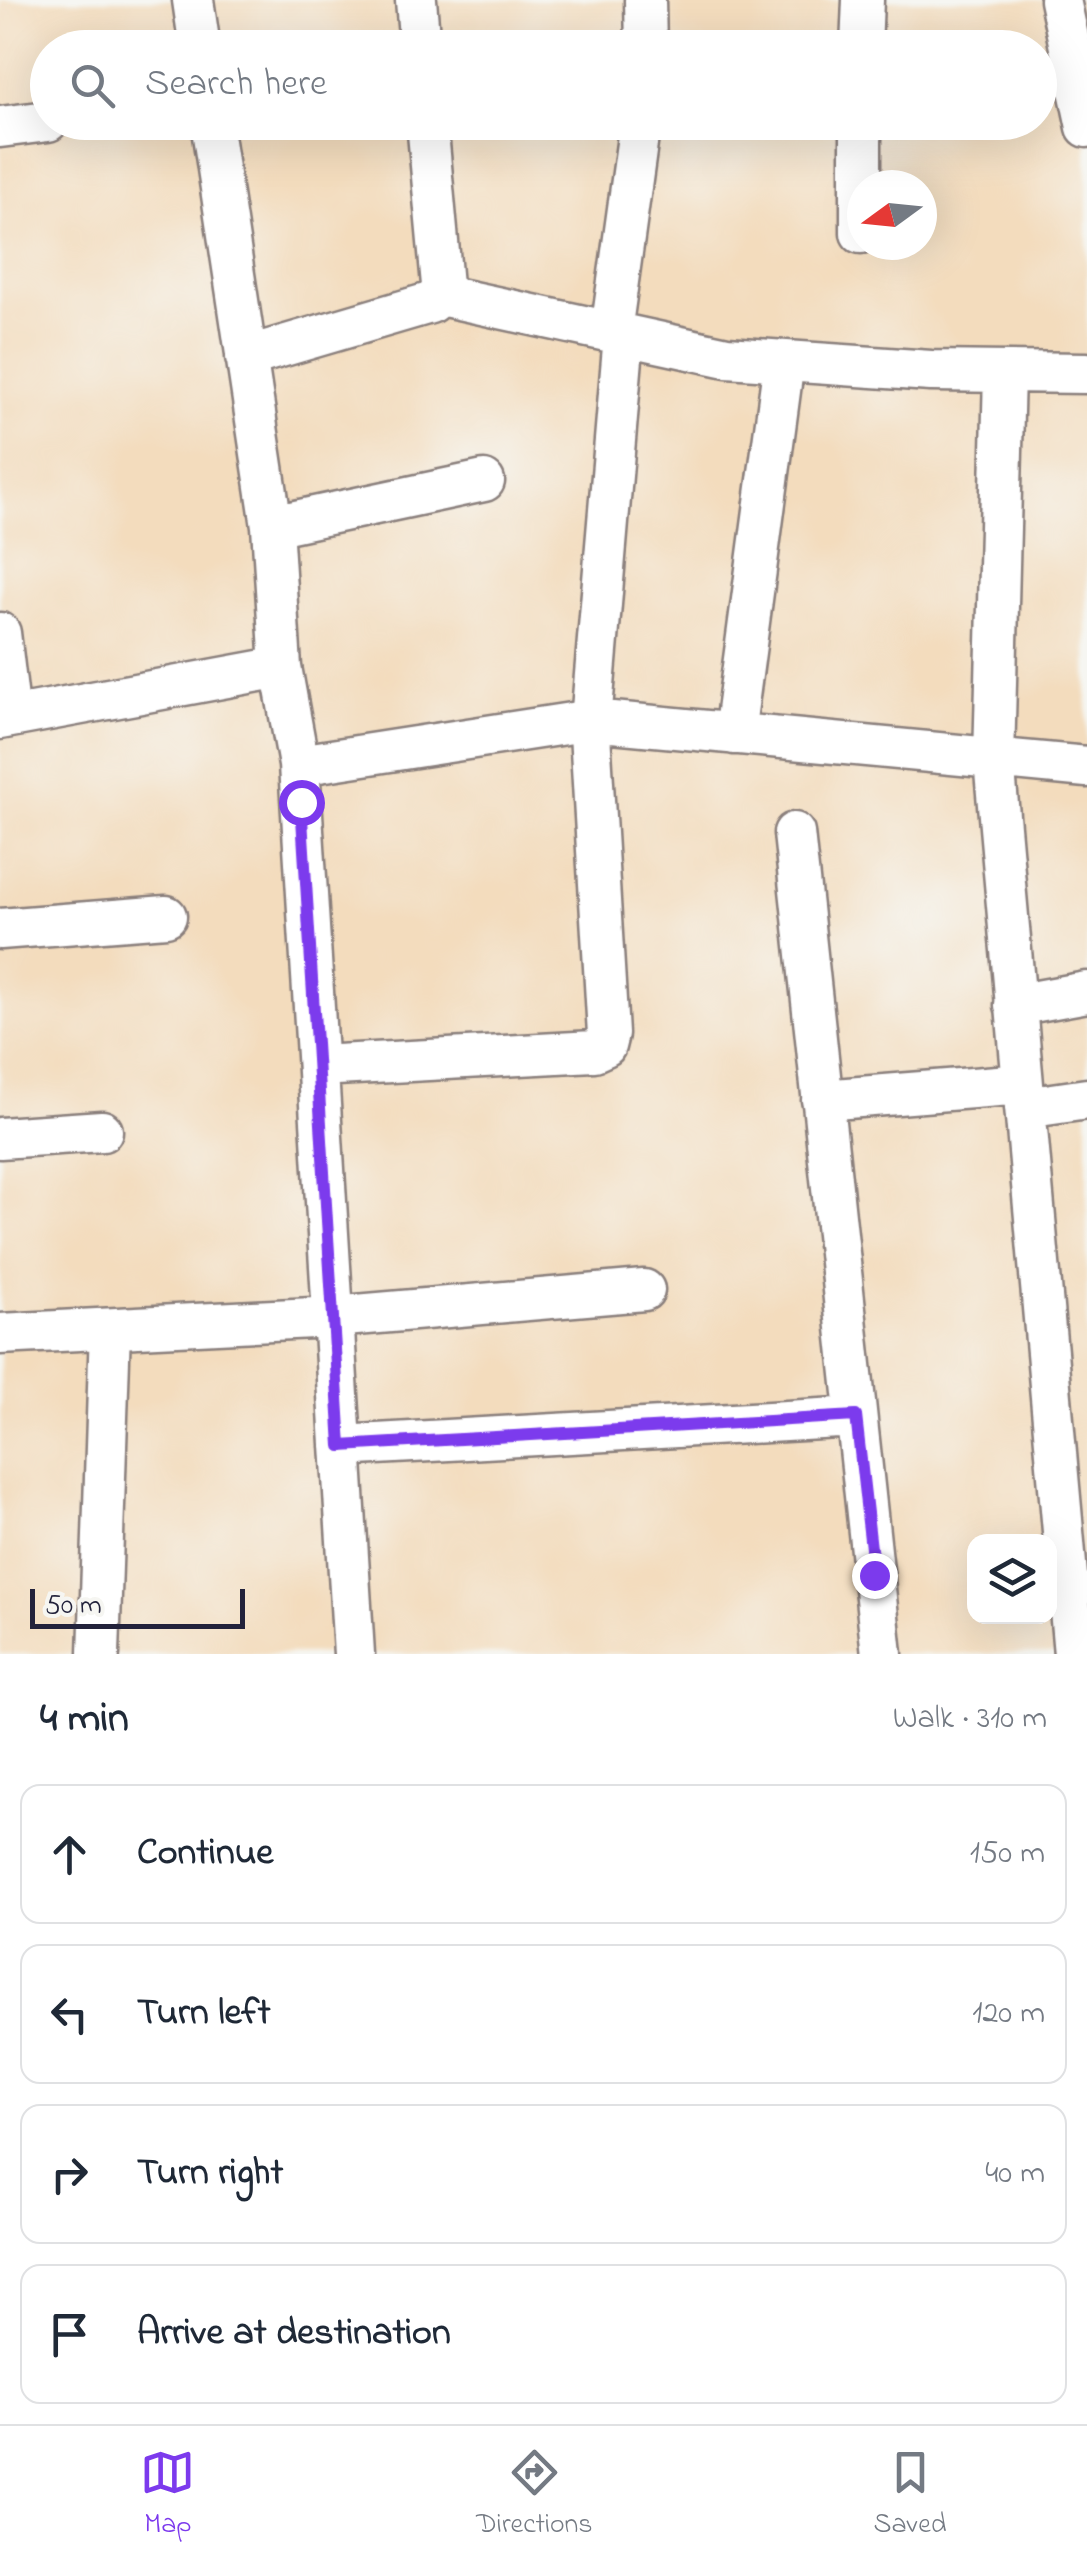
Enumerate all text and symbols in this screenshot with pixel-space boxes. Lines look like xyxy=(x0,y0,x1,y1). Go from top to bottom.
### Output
search box xyxy=(30,30,1057,140)
text: Search here xyxy=(145,57,327,113)
icon: search xyxy=(65,58,120,113)
north arrow xyxy=(847,170,937,260)
route start xyxy=(279,780,325,826)
map controls xyxy=(967,1534,1057,1624)
button: layers xyxy=(967,1534,1057,1624)
route end xyxy=(852,1553,898,1599)
scale bar xyxy=(30,1584,245,1628)
text: 50 m xyxy=(45,1586,102,1627)
text: 4 min xyxy=(40,1689,129,1750)
text: Walk · 310 m xyxy=(893,1696,1047,1743)
text: Continue xyxy=(137,1826,273,1882)
icon: ahead xyxy=(42,1827,97,1882)
text: 150 m xyxy=(970,1831,1045,1878)
text: Turn left xyxy=(137,1986,270,2042)
icon: left xyxy=(42,1987,97,2042)
text: 120 m xyxy=(972,1991,1045,2038)
text: Turn right xyxy=(137,2146,283,2202)
icon: right xyxy=(42,2147,97,2202)
text: 40 m xyxy=(985,2151,1045,2198)
text: Arrive at destination xyxy=(137,2306,451,2362)
icon: arrive xyxy=(42,2307,97,2362)
tab: Map xyxy=(140,2445,195,2546)
tab: Directions xyxy=(476,2445,593,2546)
tab: Saved xyxy=(874,2445,947,2546)

